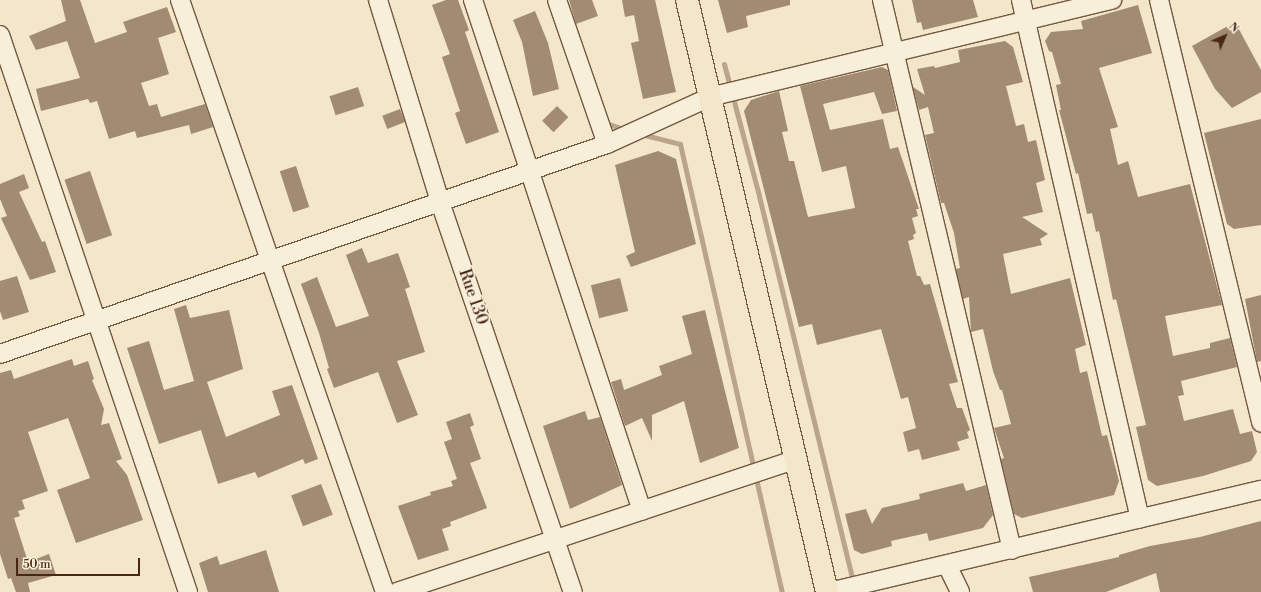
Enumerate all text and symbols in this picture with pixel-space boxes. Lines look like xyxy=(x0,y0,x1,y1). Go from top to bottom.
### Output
north arrow xyxy=(1205,16,1245,56)
text: N xyxy=(1225,19,1242,36)
street label: Rue 130 xyxy=(454,267,492,327)
scale bar xyxy=(18,550,142,576)
text: 50 m xyxy=(23,557,51,572)

